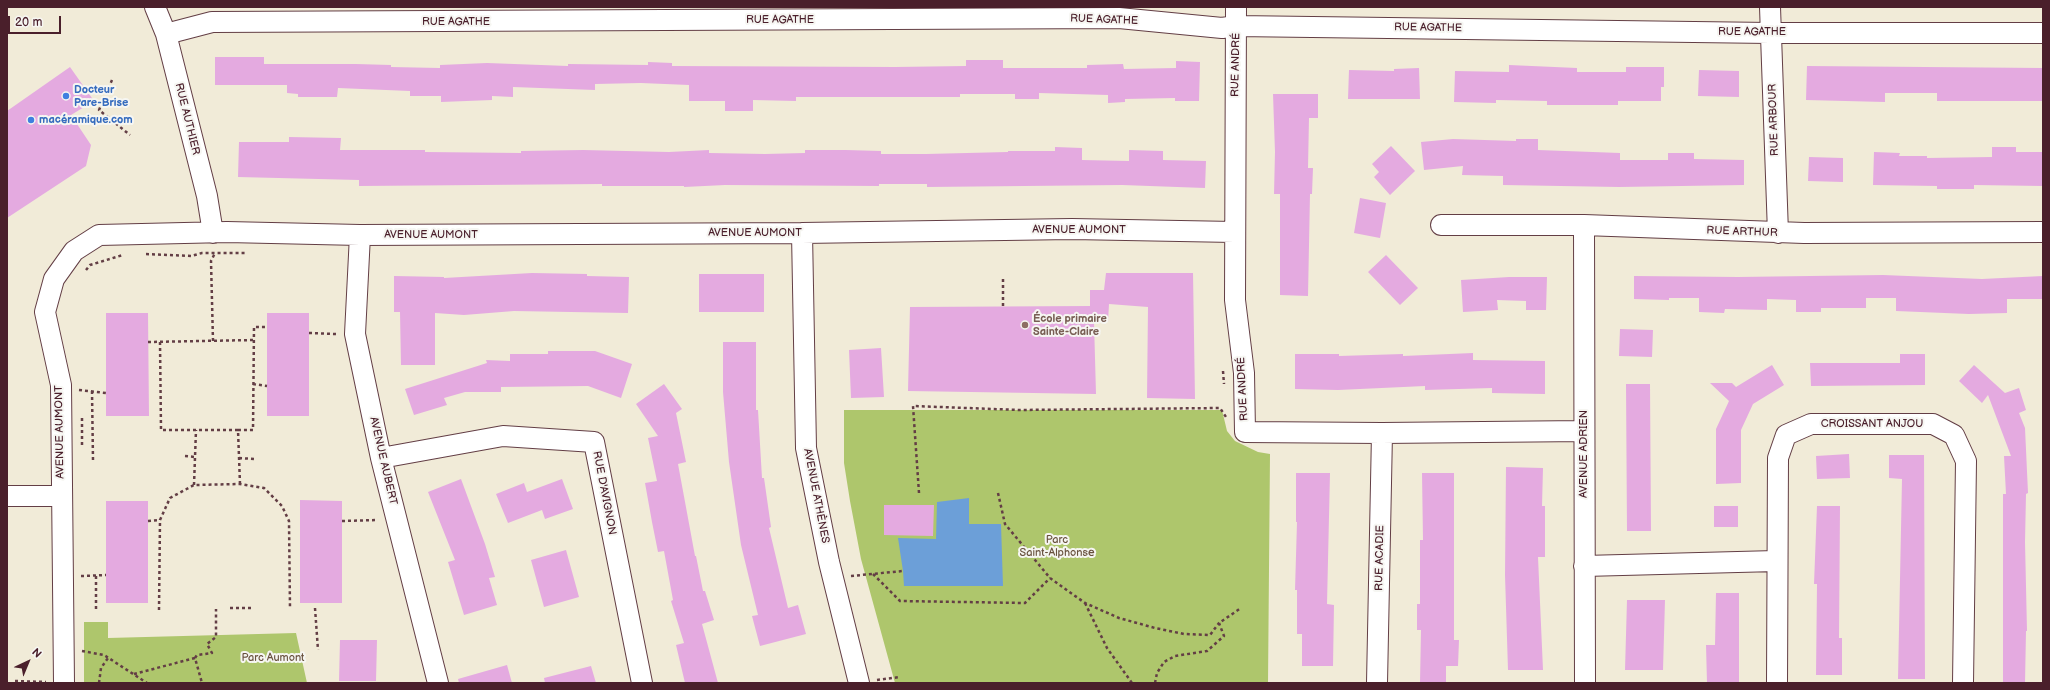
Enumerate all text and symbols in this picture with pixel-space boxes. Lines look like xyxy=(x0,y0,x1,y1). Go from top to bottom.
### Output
scale bar xyxy=(10,8,63,34)
street label: RUE AGATHE xyxy=(1070,12,1138,28)
street label: RUE AGATHE xyxy=(746,13,814,27)
text: 20 m xyxy=(15,15,42,30)
street label: RUE AGATHE xyxy=(422,15,490,29)
street label: RUE AGATHE xyxy=(1394,21,1462,35)
street label: RUE AGATHE xyxy=(1718,25,1786,39)
street label: RUE ANDRÉ xyxy=(1229,33,1243,97)
street label: RUE AUTHIER xyxy=(172,82,202,156)
place label: Docteur Pare-Brise xyxy=(74,83,128,109)
street label: RUE ARBOUR xyxy=(1766,84,1782,156)
marker: Docteur Pare-Brise xyxy=(61,91,71,101)
place label: macéramique.com xyxy=(39,113,133,127)
marker: macéramique.com xyxy=(26,115,36,125)
street label: AVENUE AUMONT xyxy=(1032,223,1126,237)
street label: RUE ARTHUR xyxy=(1706,224,1778,240)
street label: AVENUE AUMONT xyxy=(708,226,802,240)
street label: AVENUE AUMONT xyxy=(384,228,478,242)
place label: École primaire Sainte-Claire xyxy=(1033,312,1107,338)
marker: École primaire Sainte-Claire xyxy=(1020,320,1030,330)
street label: RUE ANDRÉ xyxy=(1235,357,1251,421)
street label: AVENUE AUMONT xyxy=(53,385,67,479)
street label: AVENUE ADRIEN xyxy=(1577,410,1591,498)
street label: AVENUE AUBERT xyxy=(366,416,400,506)
street label: CROISSANT ANJOU xyxy=(1821,417,1923,431)
street label: AVENUE ATHÈNES xyxy=(800,447,832,545)
street label: RUE D'AVIGNON xyxy=(589,450,619,536)
street label: RUE ACADIE xyxy=(1373,525,1387,591)
park label: Parc Saint-Alphonse xyxy=(1019,533,1095,559)
north arrow xyxy=(8,642,48,682)
text: N xyxy=(29,645,44,661)
park label: Parc Aumont xyxy=(242,651,304,665)

